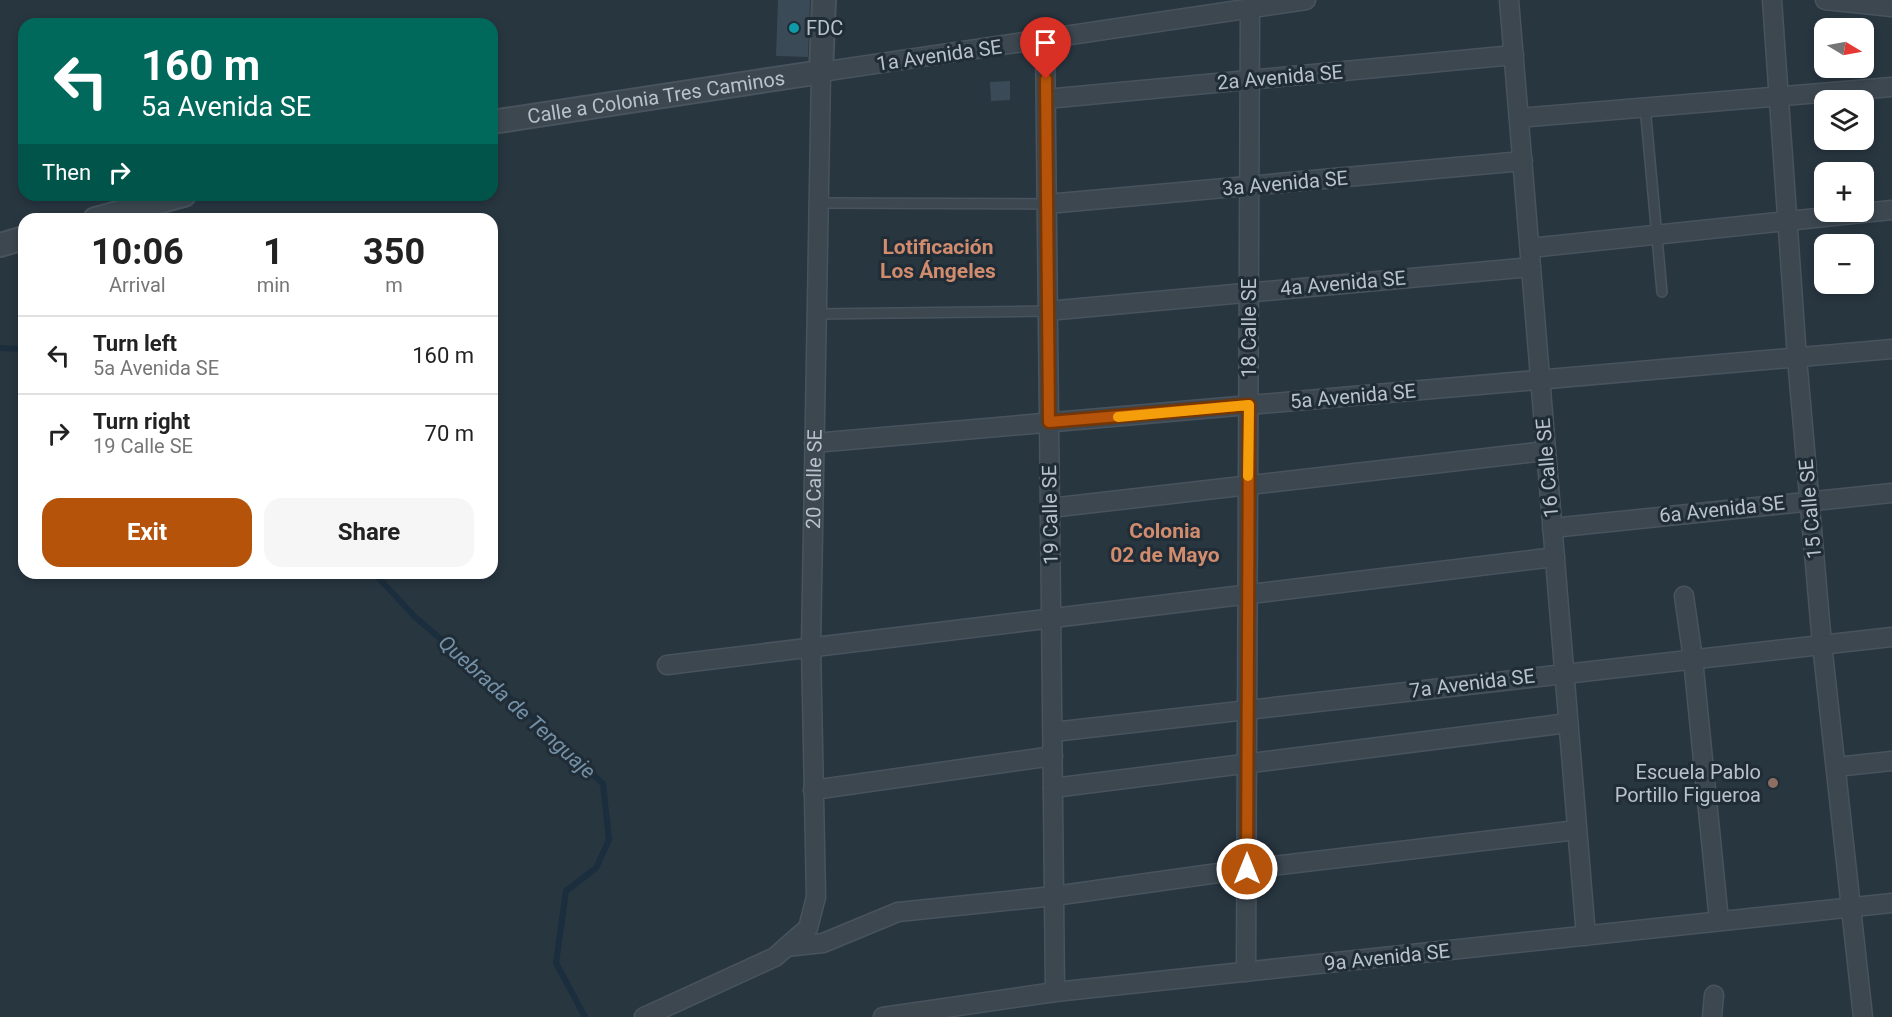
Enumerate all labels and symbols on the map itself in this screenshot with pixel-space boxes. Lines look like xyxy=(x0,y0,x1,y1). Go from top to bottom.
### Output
place label: FDC xyxy=(806,16,843,40)
pin xyxy=(1020,17,1071,79)
north arrow xyxy=(1814,18,1874,78)
marker: FDC xyxy=(787,21,801,35)
street label: 1a Avenida SE xyxy=(875,34,1003,76)
street label: 2a Avenida SE xyxy=(1216,60,1344,94)
street label: Calle a Colonia Tres Caminos xyxy=(526,66,786,128)
street label: 3a Avenida SE xyxy=(1221,166,1349,200)
district label: Lotificación Los Ángeles xyxy=(880,235,996,283)
street label: 4a Avenida SE xyxy=(1279,266,1407,300)
street label: 18 Calle SE xyxy=(1237,278,1261,378)
street label: 5a Avenida SE xyxy=(1289,379,1417,413)
street label: 16 Calle SE xyxy=(1531,417,1563,519)
street label: 20 Calle SE xyxy=(801,429,827,529)
street label: 15 Calle SE xyxy=(1794,458,1826,560)
street label: 19 Calle SE xyxy=(1037,465,1063,565)
street label: 6a Avenida SE xyxy=(1658,490,1786,528)
district label: Colonia 02 de Mayo xyxy=(1110,519,1220,567)
water label: Quebrada de Tenguaje xyxy=(434,630,600,784)
street label: 7a Avenida SE xyxy=(1408,663,1536,703)
place label: Escuela Pablo Portillo Figueroa xyxy=(1615,760,1761,807)
marker: Escuela Pablo Portillo Figueroa xyxy=(1766,776,1780,790)
position arrow xyxy=(1215,837,1279,901)
street label: 9a Avenida SE xyxy=(1323,938,1451,976)

